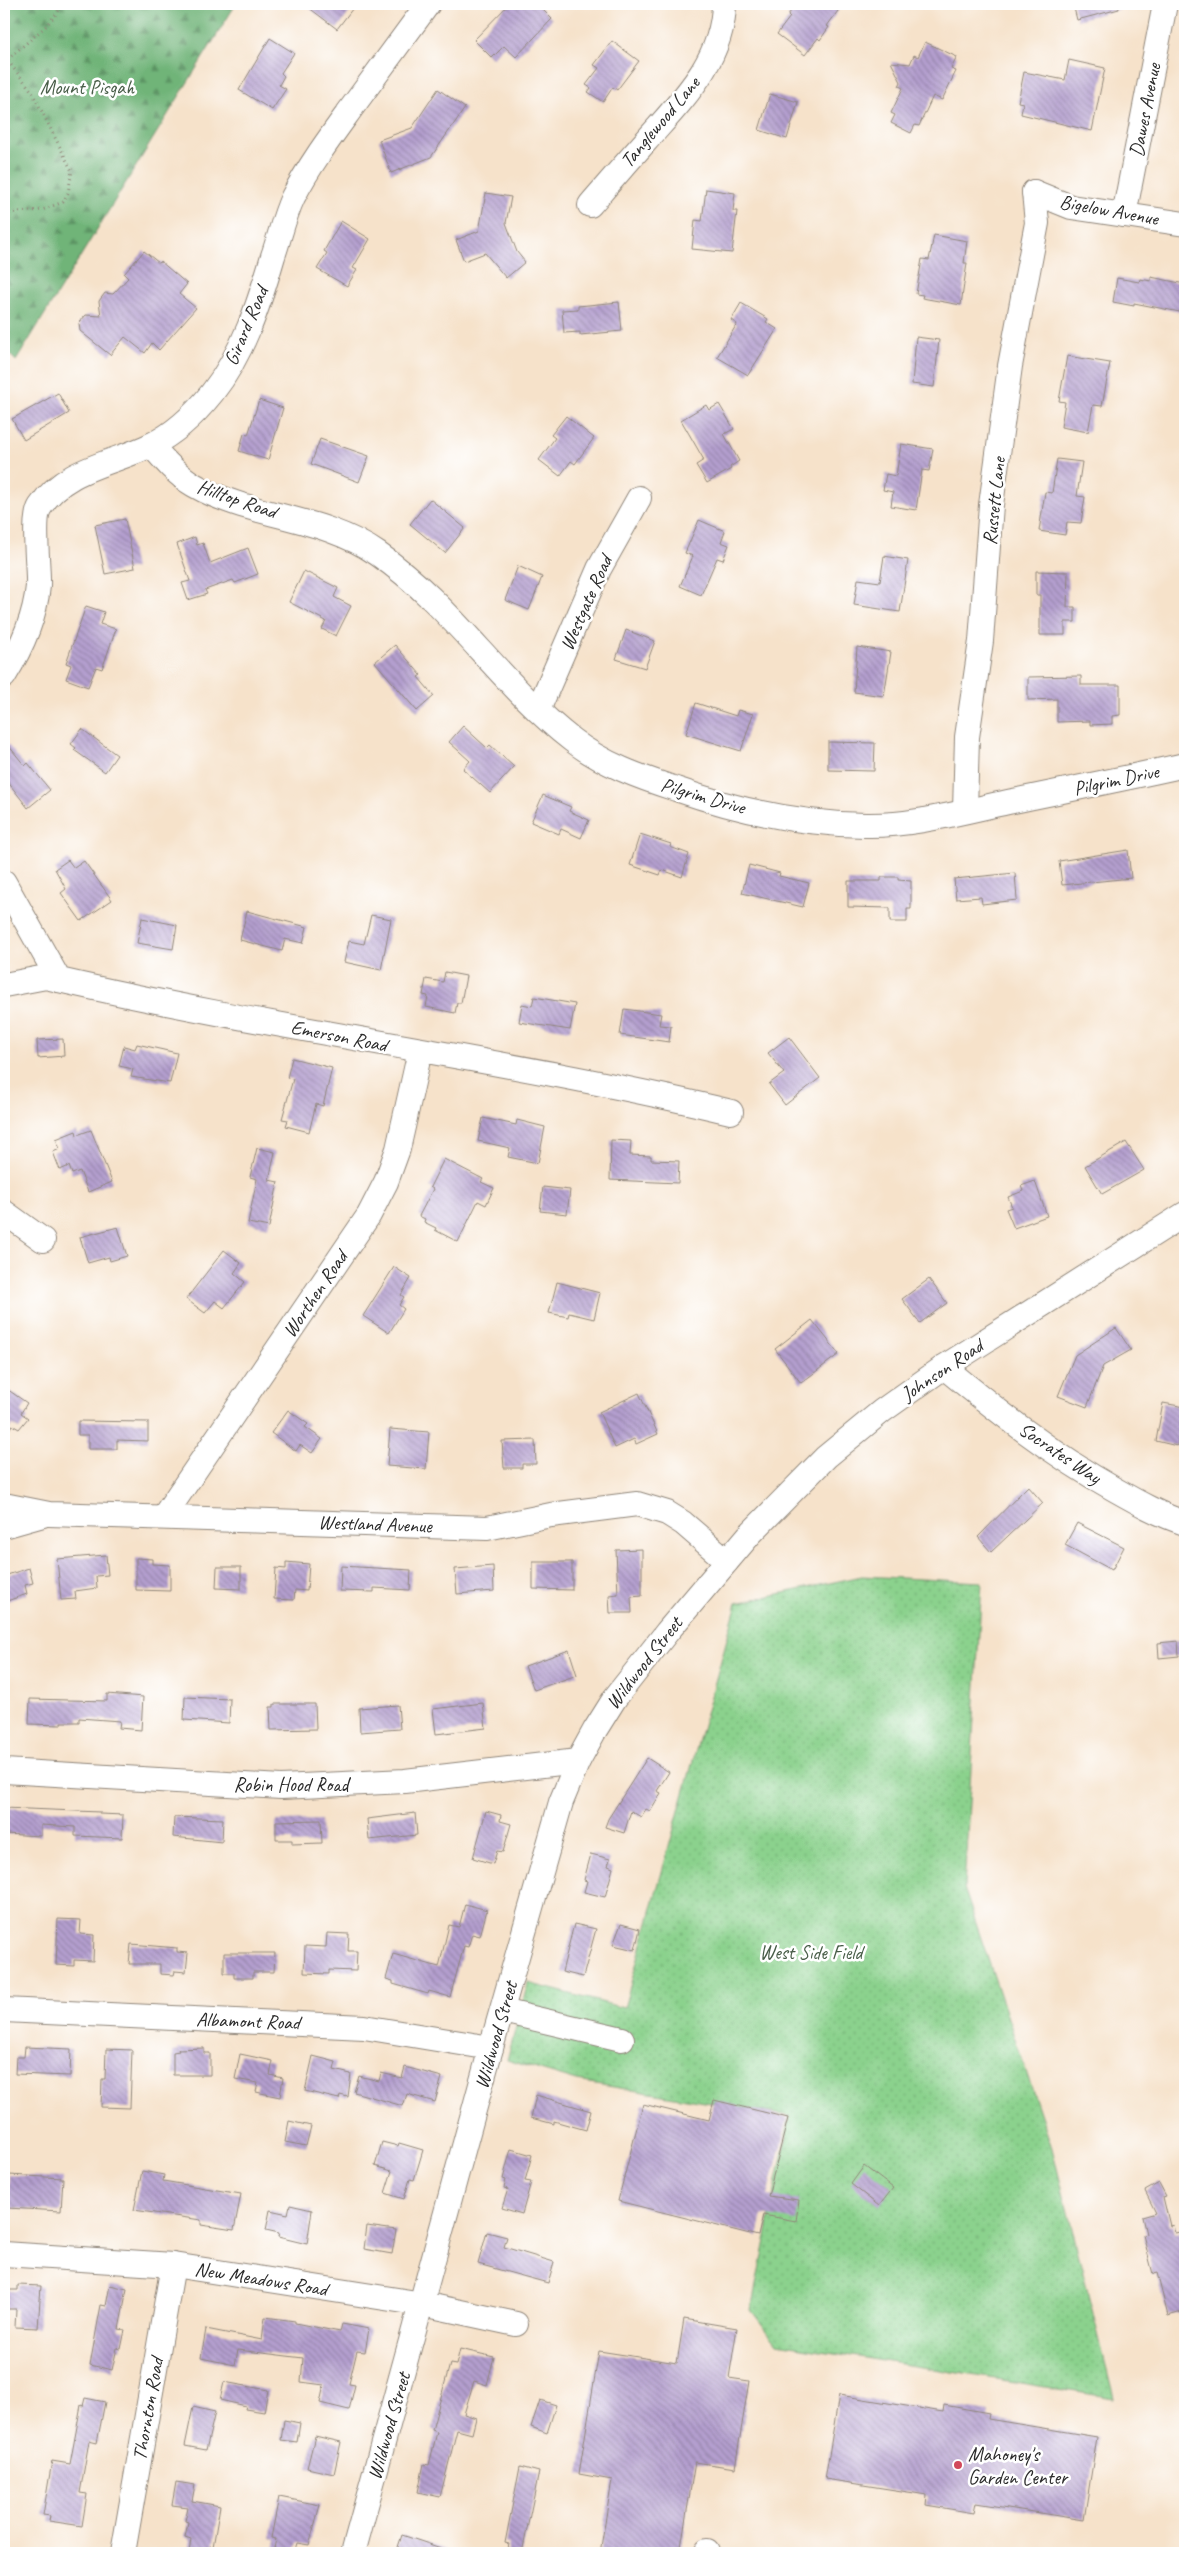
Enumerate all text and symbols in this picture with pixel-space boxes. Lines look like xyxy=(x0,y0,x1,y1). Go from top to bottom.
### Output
street label: Dawes Avenue xyxy=(1124,60,1167,159)
street label: Tanglewood Lane xyxy=(615,70,706,173)
park label: Mount Pisgah xyxy=(40,75,135,100)
street label: Bigelow Avenue xyxy=(1058,189,1162,231)
street label: Girard Road xyxy=(218,280,275,369)
street label: Russett Lane xyxy=(977,454,1011,546)
street label: Hilltop Road xyxy=(194,474,283,525)
street label: Westgate Road xyxy=(554,549,619,654)
street label: Pilgrim Drive xyxy=(1071,758,1162,801)
street label: Pilgrim Drive xyxy=(658,772,749,820)
street label: Emerson Road xyxy=(289,1014,392,1058)
street label: Worthen Road xyxy=(277,1243,355,1342)
street label: Johnson Road xyxy=(896,1332,990,1407)
street label: Socrates Way xyxy=(1014,1416,1107,1490)
street label: Westland Avenue xyxy=(318,1510,434,1539)
street label: Wildwood Street xyxy=(600,1610,689,1714)
street label: Robin Hood Road xyxy=(234,1772,352,1797)
park label: West Side Field xyxy=(760,1940,866,1965)
street label: Wildwood Street xyxy=(469,1976,524,2091)
street label: Albamont Road xyxy=(196,2007,303,2035)
street label: New Meadows Road xyxy=(193,2256,332,2302)
street label: Thornton Road xyxy=(127,2353,170,2462)
street label: Wildwood Street xyxy=(362,2367,417,2482)
place label: Mahoney's Garden Center xyxy=(968,2442,1069,2490)
marker: Mahoney's Garden Center xyxy=(952,2459,964,2471)

